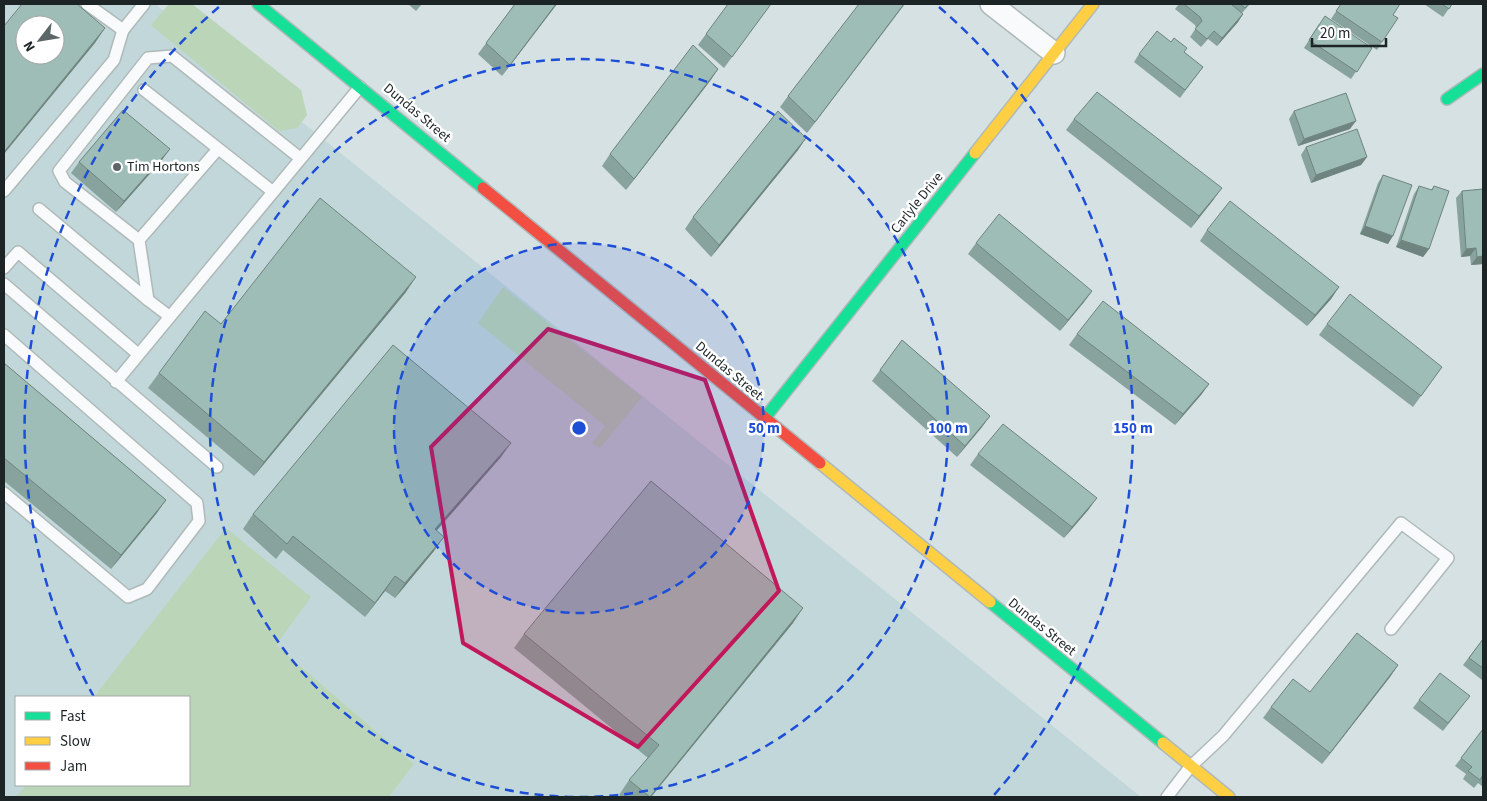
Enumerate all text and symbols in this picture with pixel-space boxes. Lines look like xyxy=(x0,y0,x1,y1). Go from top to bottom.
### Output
north arrow xyxy=(15,15,65,65)
scale bar xyxy=(1312,15,1386,47)
text: 20 m xyxy=(1320,23,1350,44)
text: N xyxy=(19,37,41,55)
street label: Dundas Street xyxy=(379,79,455,147)
place label: Tim Hortons xyxy=(127,157,200,177)
marker: Tim Hortons xyxy=(111,161,123,173)
street label: Carlyle Drive xyxy=(886,168,948,238)
street label: Dundas Street xyxy=(691,337,767,405)
text: 50 m xyxy=(748,418,780,439)
text: 100 m xyxy=(928,418,968,439)
text: 150 m xyxy=(1113,418,1153,439)
centre of rings xyxy=(570,419,588,437)
street label: Dundas Street xyxy=(1004,593,1081,661)
legend xyxy=(15,696,190,786)
text: Fast xyxy=(60,706,86,727)
text: Slow xyxy=(60,731,91,752)
text: Jam xyxy=(60,756,87,777)

